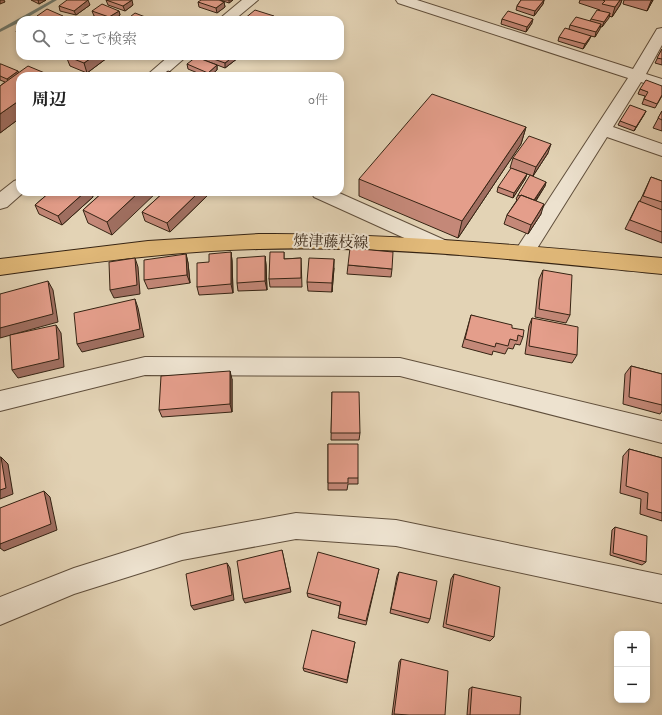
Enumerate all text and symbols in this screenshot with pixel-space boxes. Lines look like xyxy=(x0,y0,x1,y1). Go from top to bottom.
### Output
search box xyxy=(16,16,344,60)
icon: search xyxy=(30,27,52,49)
text: ここで検索 xyxy=(62,30,137,49)
text: 周辺 xyxy=(32,89,66,111)
text: 0件 xyxy=(308,92,328,108)
street label: 焼津藤枝線 xyxy=(293,231,369,253)
map controls xyxy=(614,631,650,703)
button: + xyxy=(614,631,650,667)
button: − xyxy=(614,667,650,703)

